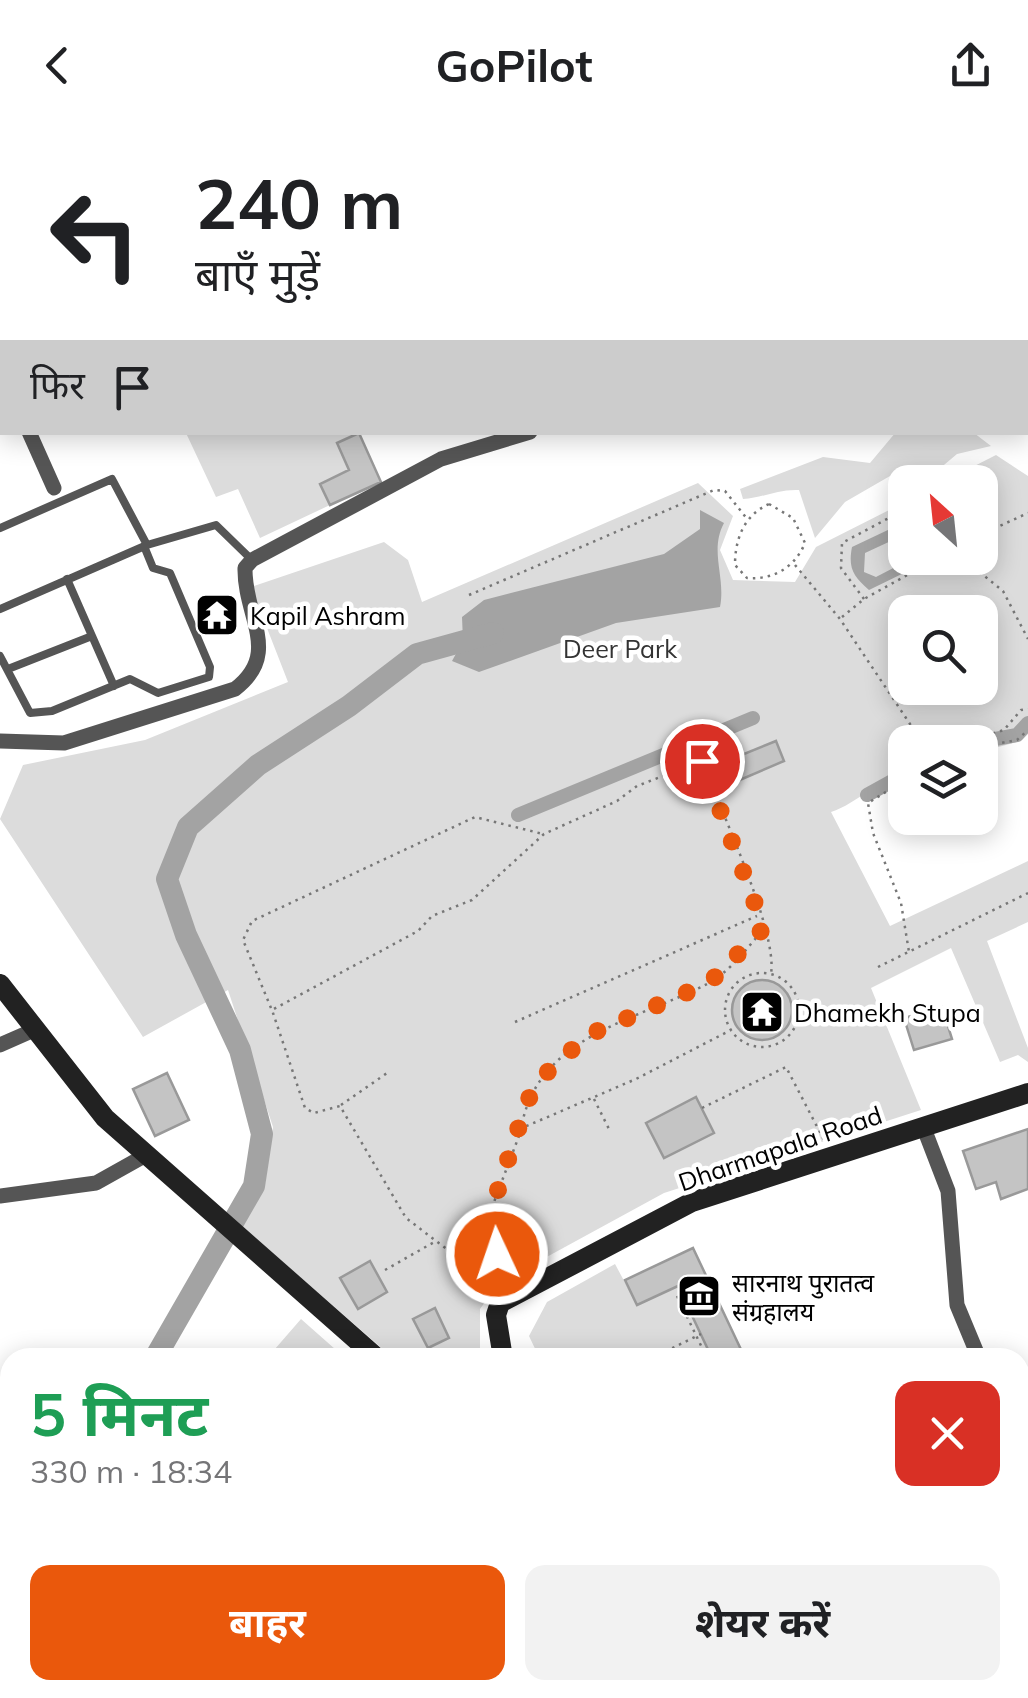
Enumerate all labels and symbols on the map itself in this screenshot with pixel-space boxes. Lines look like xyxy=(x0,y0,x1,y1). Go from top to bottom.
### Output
north arrow xyxy=(888,465,998,575)
temple icon: Kapil Ashram xyxy=(194,592,240,638)
place label: Kapil Ashram xyxy=(250,600,405,631)
park label: Deer Park xyxy=(563,633,678,664)
pin xyxy=(660,719,745,804)
temple icon: Dhamekh Stupa xyxy=(739,989,785,1035)
place label: Dhamekh Stupa xyxy=(794,997,981,1028)
street label: Dharmapala Road xyxy=(674,1099,886,1197)
position arrow xyxy=(445,1202,549,1306)
place label: सारनाथ पुरातत्व संग्रहालय xyxy=(732,1267,875,1327)
museum icon: सारनाथ पुरातत्व संग्रहालय xyxy=(676,1273,722,1319)

